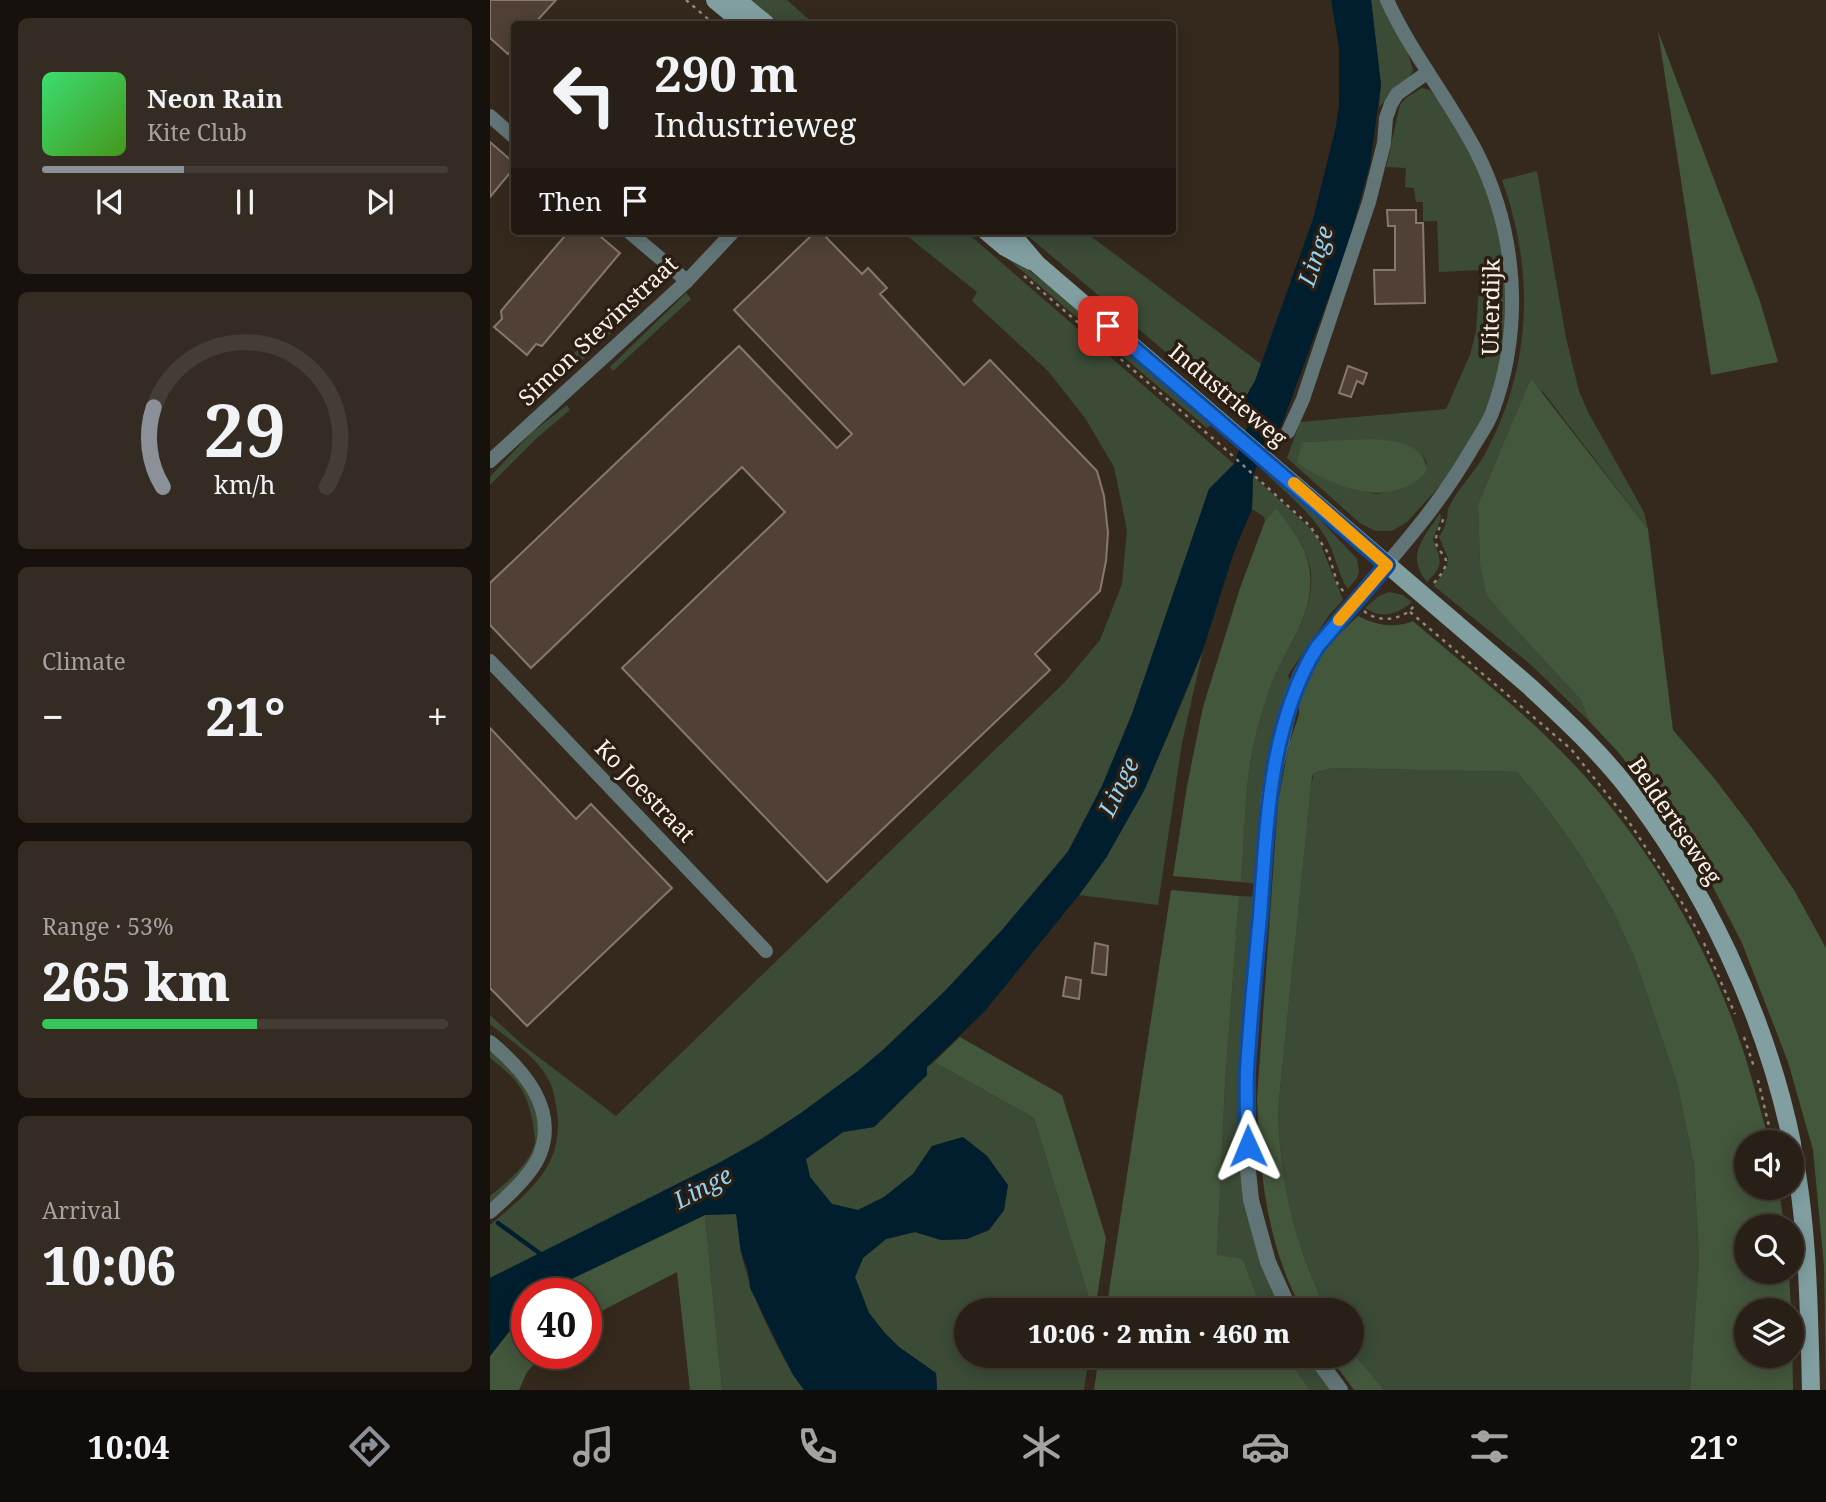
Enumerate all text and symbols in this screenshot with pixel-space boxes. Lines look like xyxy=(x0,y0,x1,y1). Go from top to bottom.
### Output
text: 290 m xyxy=(654,40,798,106)
icon: left xyxy=(539,49,630,140)
text: Neon Rain xyxy=(147,80,283,116)
text: Industrieweg xyxy=(654,103,856,146)
text: Kite Club xyxy=(147,116,247,148)
icon: arrive xyxy=(616,182,654,220)
icon: previous xyxy=(91,183,129,221)
icon: pause xyxy=(226,183,264,221)
icon: next xyxy=(361,183,399,221)
text: Then xyxy=(539,183,602,219)
water label: Linge xyxy=(1289,221,1340,291)
street label: Simon Stevinstraat xyxy=(511,248,684,413)
street label: Uiterdijk xyxy=(1473,258,1507,356)
pin xyxy=(1078,296,1138,356)
icon: arrive xyxy=(1089,307,1127,345)
street label: Industrieweg xyxy=(1163,335,1295,454)
text: 29 xyxy=(204,379,286,478)
text: km/h xyxy=(214,466,276,500)
text: Climate xyxy=(42,645,126,677)
text: 21° xyxy=(205,680,285,751)
text: − xyxy=(42,690,64,742)
text: + xyxy=(427,690,448,742)
street label: Ko Joestraat xyxy=(589,732,703,849)
water label: Linge xyxy=(1089,751,1146,822)
street label: Beldertseweg xyxy=(1621,751,1731,891)
text: Range · 53% xyxy=(42,910,174,942)
text: 265 km xyxy=(42,945,230,1016)
position arrow xyxy=(1211,1109,1285,1183)
map controls xyxy=(1734,1130,1804,1368)
button: sound xyxy=(1734,1130,1804,1200)
water label: Linge xyxy=(666,1158,737,1216)
text: Arrival xyxy=(42,1194,121,1226)
button: search xyxy=(1734,1214,1804,1284)
text: 10:06 xyxy=(42,1229,176,1300)
speed limit sign: 40 xyxy=(511,1278,602,1369)
button: layers xyxy=(1734,1298,1804,1368)
text: 10:06 · 2 min · 460 m xyxy=(1028,1315,1290,1351)
icon: directions xyxy=(345,1422,394,1471)
icon: music xyxy=(569,1422,618,1471)
icon: phone xyxy=(793,1422,842,1471)
icon: climate xyxy=(1017,1422,1066,1471)
icon: car xyxy=(1241,1422,1290,1471)
icon: filters xyxy=(1465,1422,1514,1471)
text: 10:04 xyxy=(88,1425,170,1468)
text: 21° xyxy=(1689,1425,1738,1468)

